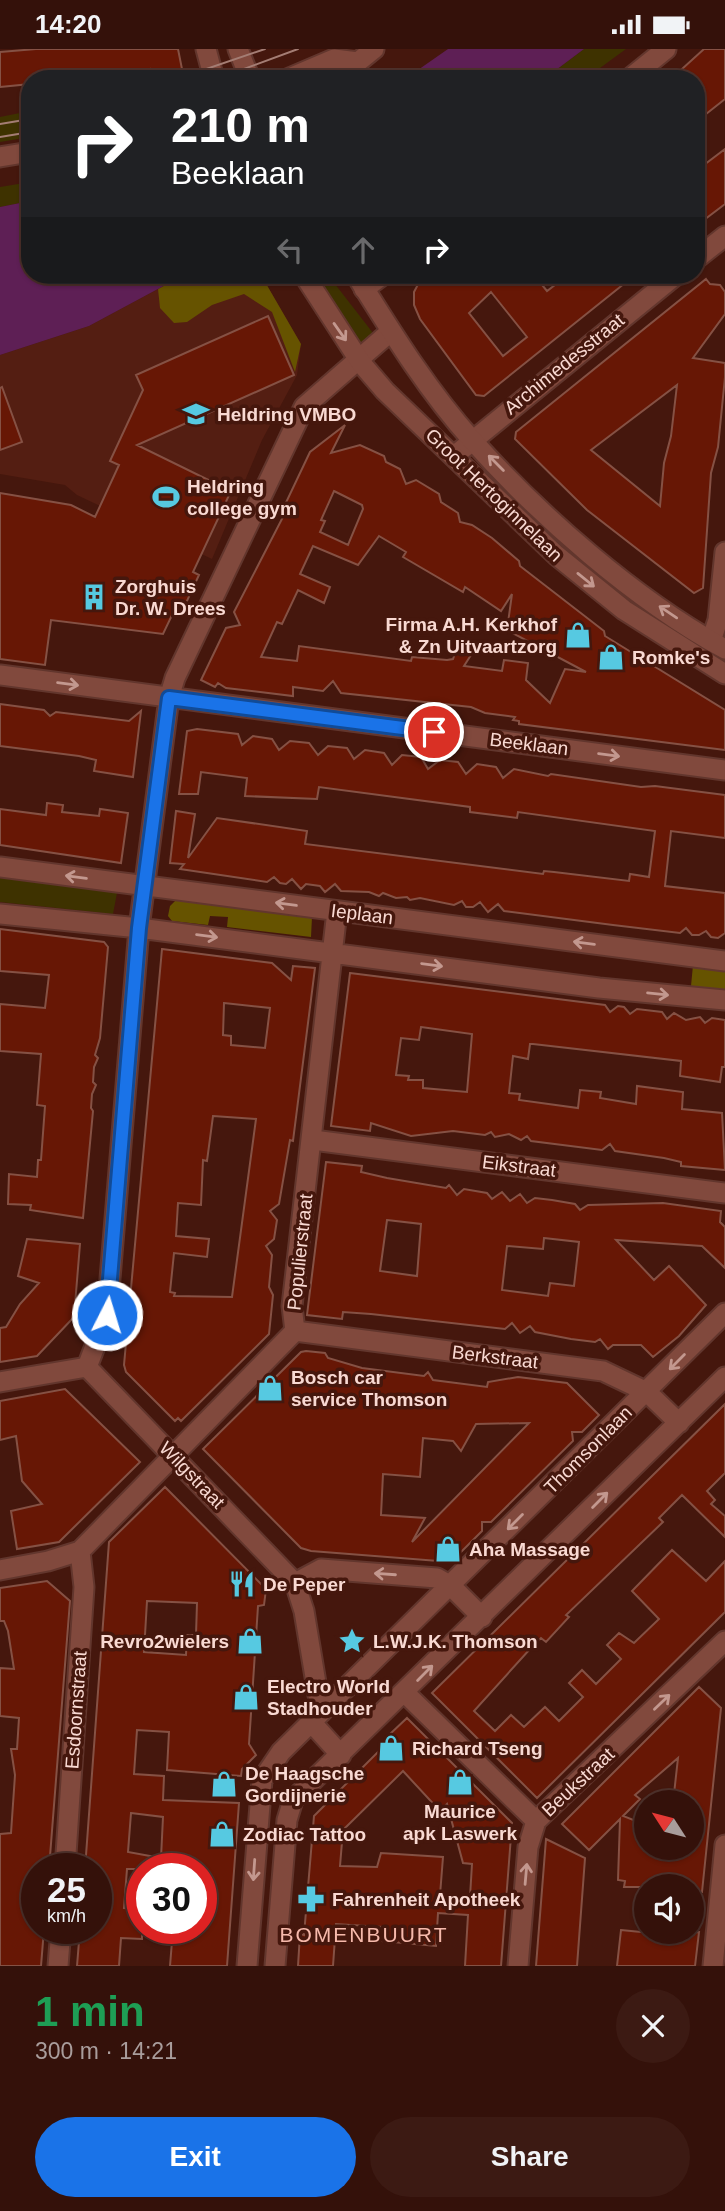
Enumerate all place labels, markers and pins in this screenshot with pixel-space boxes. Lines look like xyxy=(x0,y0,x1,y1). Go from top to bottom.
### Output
school or university icon: Heldring VMBO xyxy=(181,399,211,429)
place label: Heldring VMBO xyxy=(217,404,356,425)
place label: Heldring college gym xyxy=(187,476,297,519)
sports icon: Heldring college gym xyxy=(151,482,181,512)
place label: Zorghuis Dr. W. Drees xyxy=(115,576,226,619)
building icon: Zorghuis Dr. W. Drees xyxy=(79,582,109,612)
place label: Firma A.H. Kerkhof & Zn Uitvaartzorg xyxy=(386,614,558,657)
shop icon: Firma A.H. Kerkhof & Zn Uitvaartzorg xyxy=(563,620,593,650)
shop icon: Romke's xyxy=(596,642,626,672)
place label: Romke's xyxy=(632,647,710,668)
pin xyxy=(404,702,464,762)
place label: Bosch car service Thomson xyxy=(291,1367,447,1410)
shop icon: Bosch car service Thomson xyxy=(255,1373,285,1403)
shop icon: Aha Massage xyxy=(433,1534,463,1564)
place label: Aha Massage xyxy=(469,1539,590,1560)
restaurant icon: De Peper xyxy=(227,1569,257,1599)
place label: De Peper xyxy=(263,1574,346,1595)
shop icon: Revro2wielers xyxy=(235,1626,265,1656)
place icon: L.W.J.K. Thomson xyxy=(337,1626,367,1656)
place label: Revro2wielers xyxy=(100,1631,229,1652)
place label: L.W.J.K. Thomson xyxy=(373,1631,538,1652)
place label: Electro World Stadhouder xyxy=(267,1676,390,1719)
shop icon: Electro World Stadhouder xyxy=(231,1682,261,1712)
shop icon: Richard Tseng xyxy=(376,1733,406,1763)
place label: Richard Tseng xyxy=(412,1738,543,1759)
place label: De Haagsche Gordijnerie xyxy=(245,1763,364,1806)
shop icon: Maurice apk Laswerk xyxy=(445,1767,475,1797)
shop icon: De Haagsche Gordijnerie xyxy=(209,1769,239,1799)
place label: Maurice apk Laswerk xyxy=(403,1801,517,1844)
shop icon: Zodiac Tattoo xyxy=(207,1819,237,1849)
place label: Zodiac Tattoo xyxy=(243,1824,366,1845)
pharmacy icon: Fahrenheit Apotheek xyxy=(296,1884,326,1914)
place label: Fahrenheit Apotheek xyxy=(332,1889,521,1910)

